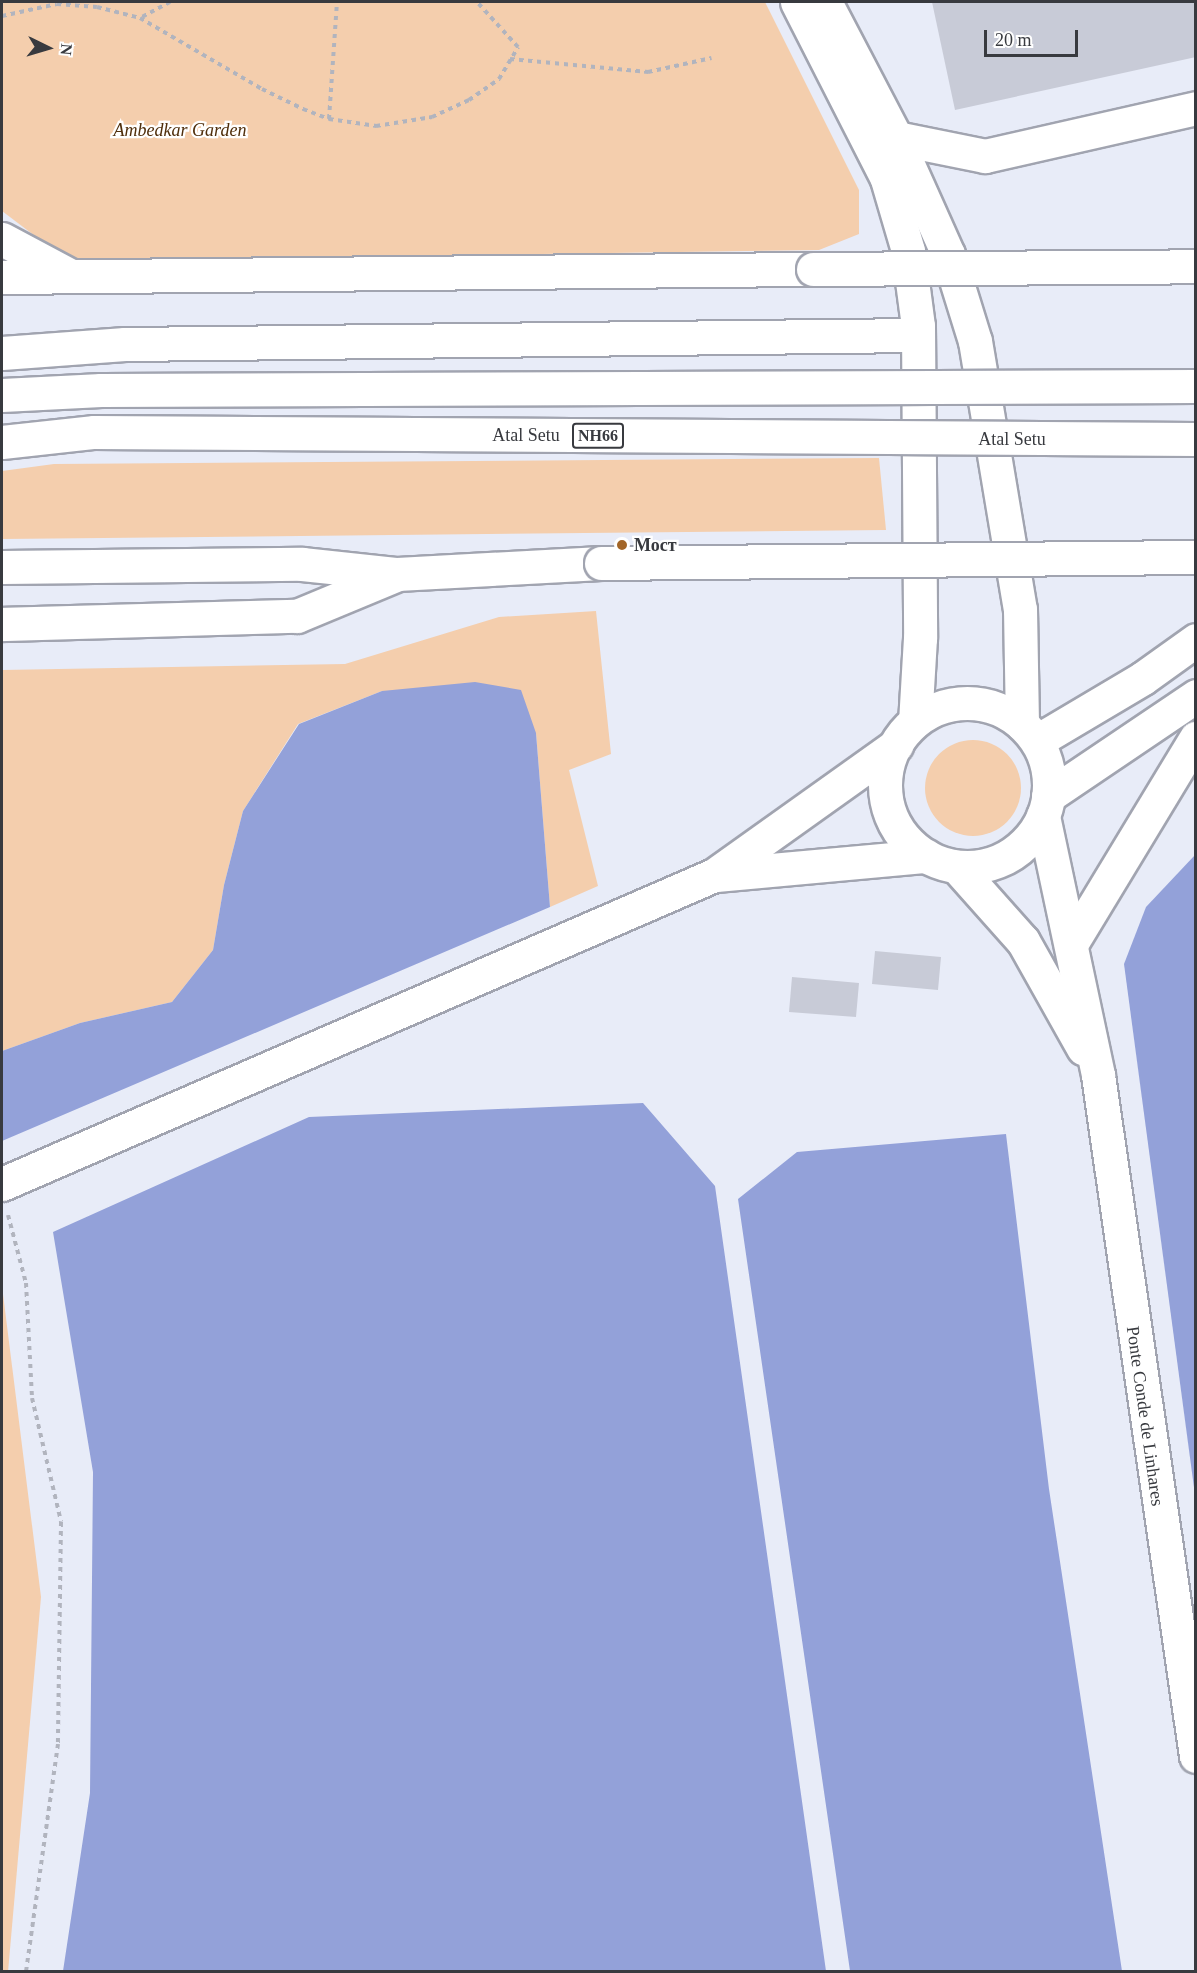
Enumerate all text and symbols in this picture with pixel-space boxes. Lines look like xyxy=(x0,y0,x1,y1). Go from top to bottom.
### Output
north arrow xyxy=(18,18,78,78)
scale bar xyxy=(987,18,1082,56)
text: 20 m xyxy=(995,30,1032,50)
text: N xyxy=(57,43,75,56)
park label: Ambedkar Garden xyxy=(114,119,246,141)
road number: NH66 xyxy=(571,423,625,449)
street label: Atal Setu xyxy=(492,424,560,446)
street label: Atal Setu xyxy=(978,428,1046,450)
place label: Мост xyxy=(634,534,677,556)
marker: Мост xyxy=(615,538,629,552)
street label: Ponte Conde de Linhares xyxy=(1122,1325,1168,1507)

